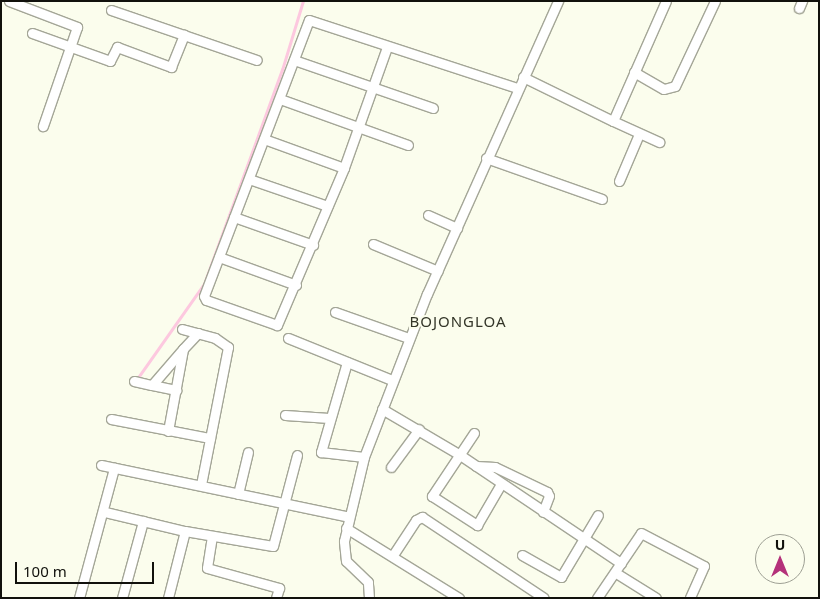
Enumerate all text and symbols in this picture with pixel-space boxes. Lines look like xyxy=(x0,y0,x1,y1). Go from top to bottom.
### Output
district label: BOJONGLOA xyxy=(408,313,508,331)
north arrow xyxy=(755,534,805,584)
text: U xyxy=(775,535,785,554)
scale bar xyxy=(18,552,156,584)
text: 100 m xyxy=(23,561,67,581)

